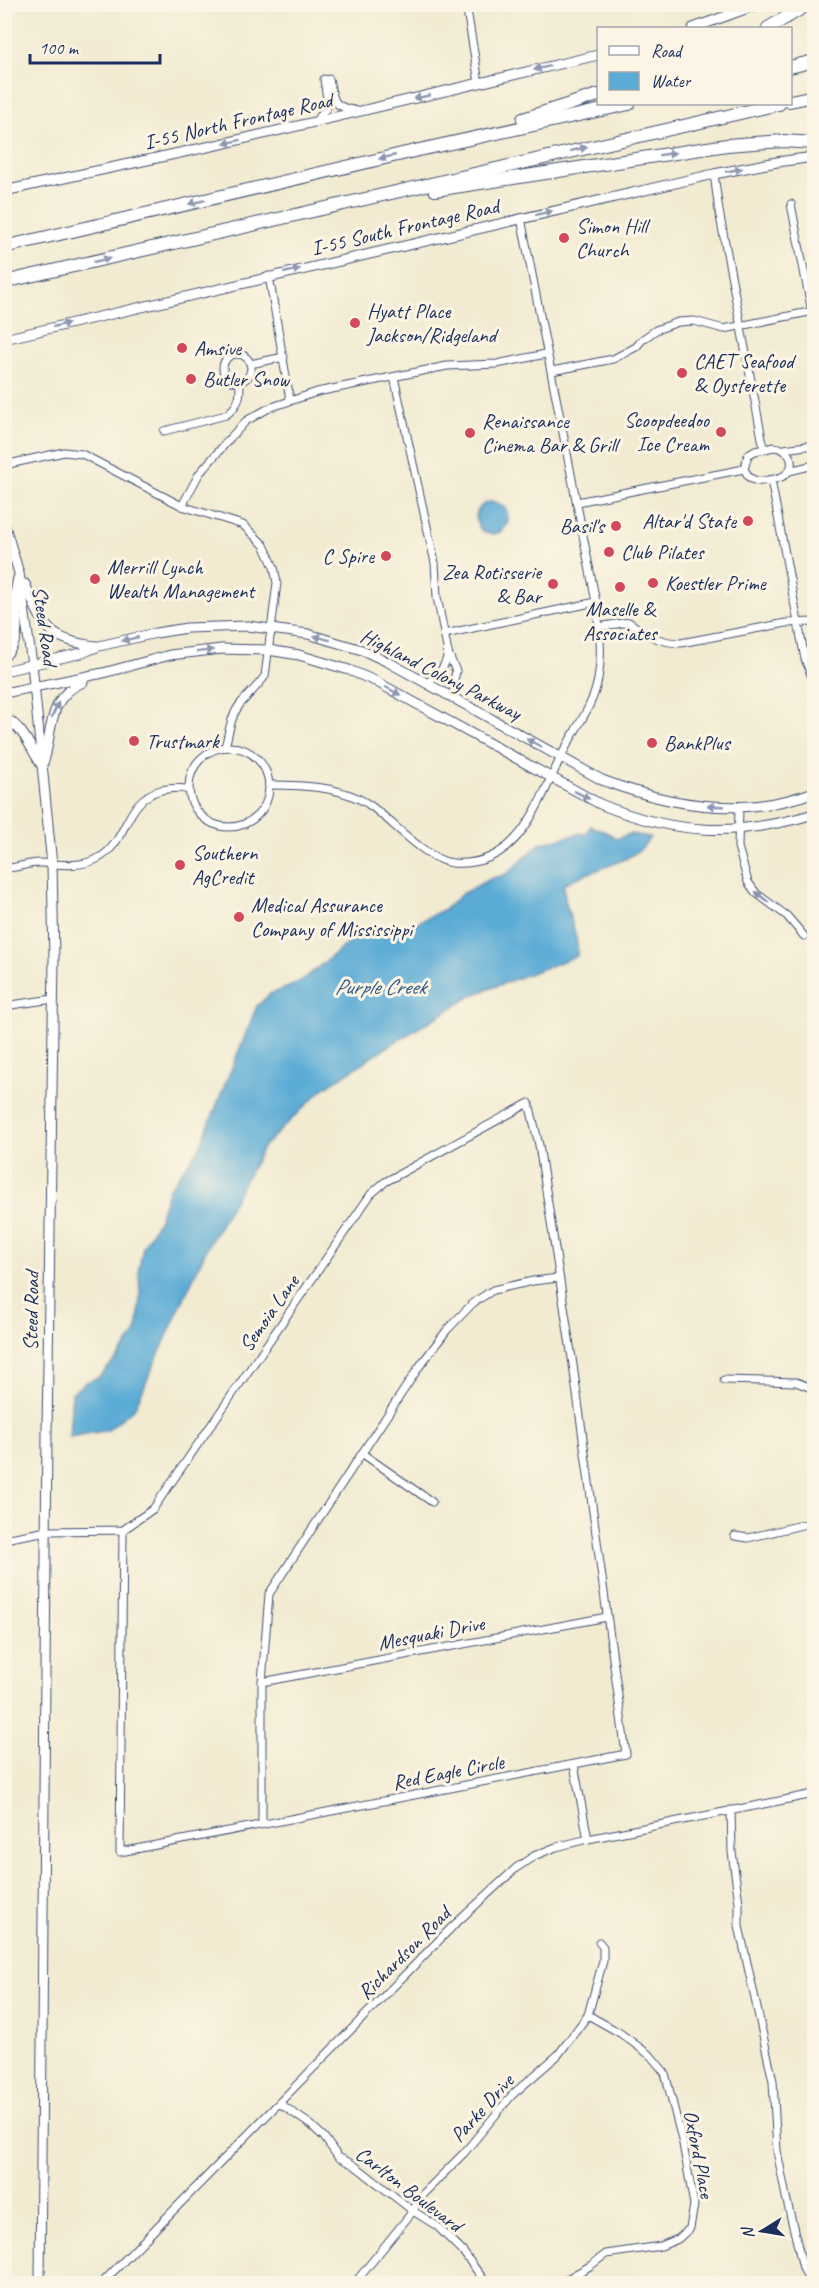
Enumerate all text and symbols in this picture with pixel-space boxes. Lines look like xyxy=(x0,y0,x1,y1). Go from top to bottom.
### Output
scale bar xyxy=(30,27,160,65)
legend xyxy=(597,27,792,105)
text: 100 m xyxy=(39,37,80,59)
text: Road xyxy=(651,40,684,62)
one-way arrow xyxy=(532,64,551,74)
text: Water xyxy=(651,70,692,92)
street label: I-55 North Frontage Road xyxy=(141,86,338,155)
one-way arrow xyxy=(413,92,431,102)
one-way arrow xyxy=(223,137,242,147)
one-way arrow xyxy=(570,144,589,153)
one-way arrow xyxy=(657,149,676,158)
one-way arrow xyxy=(378,153,396,163)
one-way arrow xyxy=(724,165,743,174)
street label: I-55 South Frontage Road xyxy=(309,192,505,261)
one-way arrow xyxy=(188,197,207,207)
one-way arrow xyxy=(534,208,553,217)
place label: Simon Hill Church xyxy=(576,213,651,263)
marker: Simon Hill Church xyxy=(557,231,571,245)
one-way arrow xyxy=(93,254,112,264)
one-way arrow xyxy=(283,266,302,275)
place label: Hyatt Place Jackson/Ridgeland xyxy=(366,298,500,348)
marker: Hyatt Place Jackson/Ridgeland xyxy=(348,316,362,330)
one-way arrow xyxy=(52,320,71,329)
place label: Amsive xyxy=(194,335,242,361)
marker: Amsive xyxy=(175,341,189,355)
place label: CAET Seafood & Oysterette xyxy=(694,348,797,398)
place label: Butler Snow xyxy=(203,366,291,392)
marker: CAET Seafood & Oysterette xyxy=(675,366,689,380)
marker: Butler Snow xyxy=(184,372,198,386)
place label: Scoopdeedoo Ice Cream xyxy=(624,407,711,457)
place label: Renaissance Cinema Bar & Grill xyxy=(482,408,621,458)
marker: Scoopdeedoo Ice Cream xyxy=(714,425,728,439)
marker: Renaissance Cinema Bar & Grill xyxy=(463,426,477,440)
place label: Altar'd State xyxy=(642,508,737,534)
place label: Basil's xyxy=(560,513,606,539)
marker: Altar'd State xyxy=(741,514,755,528)
marker: Basil's xyxy=(609,519,623,533)
place label: Club Pilates xyxy=(621,539,705,565)
place label: C Spire xyxy=(323,543,375,569)
marker: Club Pilates xyxy=(602,545,616,559)
marker: C Spire xyxy=(379,549,393,563)
place label: Merrill Lynch Wealth Management xyxy=(107,554,256,604)
place label: Zea Rotisserie & Bar xyxy=(442,559,543,609)
place label: Koestler Prime xyxy=(665,570,767,596)
marker: Merrill Lynch Wealth Management xyxy=(88,572,102,586)
marker: Koestler Prime xyxy=(646,576,660,590)
marker: Zea Rotisserie & Bar xyxy=(546,577,560,591)
marker: Maselle & Associates xyxy=(613,580,627,594)
street label: Steed Road xyxy=(27,585,64,670)
place label: Maselle & Associates xyxy=(583,596,659,646)
street label: Highland Colony Parkway xyxy=(356,622,527,727)
one-way arrow xyxy=(313,633,331,642)
one-way arrow xyxy=(120,635,139,644)
one-way arrow xyxy=(196,646,215,655)
one-way arrow xyxy=(384,686,401,696)
one-way arrow xyxy=(50,701,60,719)
place label: Trustmark xyxy=(146,728,220,754)
place label: BankPlus xyxy=(664,730,731,756)
marker: Trustmark xyxy=(127,734,141,748)
marker: BankPlus xyxy=(645,736,659,750)
one-way arrow xyxy=(526,738,543,748)
one-way arrow xyxy=(573,789,591,799)
one-way arrow xyxy=(706,802,725,811)
place label: Southern AgCredit xyxy=(192,840,258,890)
marker: Southern AgCredit xyxy=(173,858,187,872)
one-way arrow xyxy=(754,890,770,903)
place label: Medical Assurance Company of Mississippi xyxy=(251,892,415,942)
marker: Medical Assurance Company of Mississippi xyxy=(232,910,246,924)
water label: Purple Creek xyxy=(335,973,429,1001)
street label: Steed Road xyxy=(17,1268,45,1351)
street label: Semoia Lane xyxy=(233,1269,305,1356)
street label: Mesquaki Drive xyxy=(376,1610,487,1656)
street label: Red Eagle Circle xyxy=(390,1748,507,1796)
street label: Richardson Road xyxy=(352,1898,459,2005)
street label: Parke Drive xyxy=(445,2067,521,2147)
street label: Oxford Place xyxy=(678,2108,720,2201)
street label: Carlton Boulevard xyxy=(350,2140,471,2240)
north arrow xyxy=(732,2201,792,2261)
text: N xyxy=(737,2224,759,2240)

